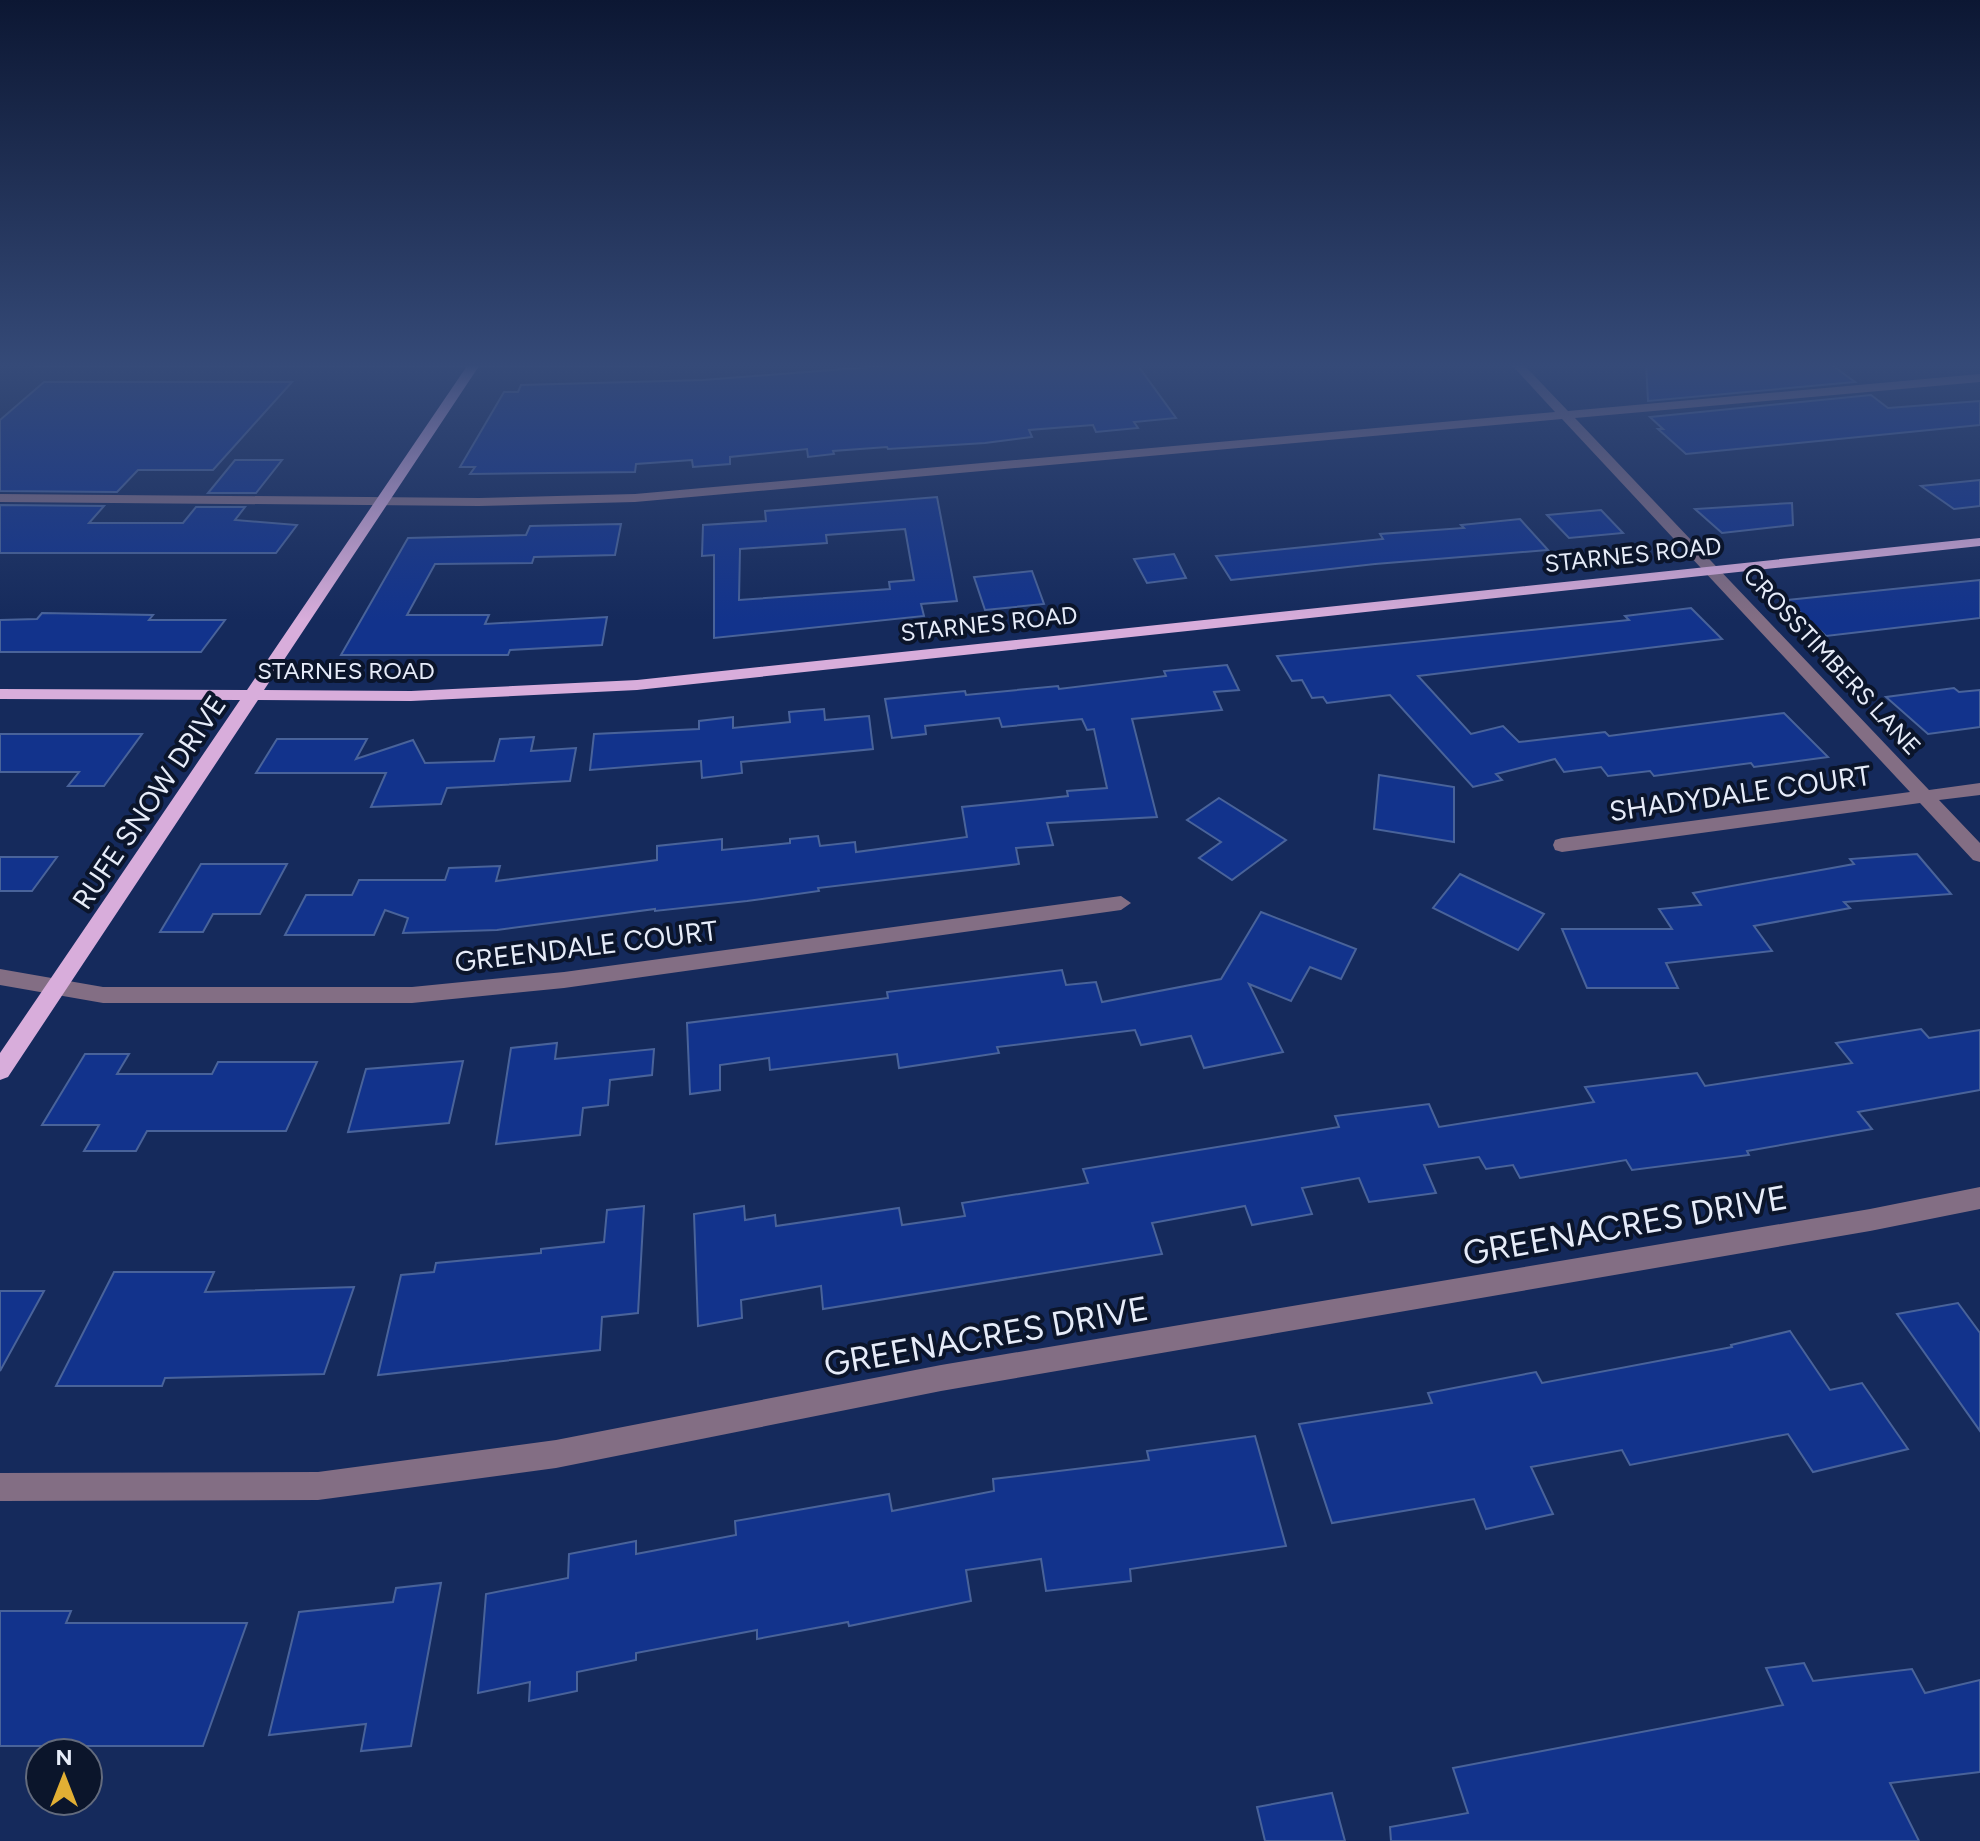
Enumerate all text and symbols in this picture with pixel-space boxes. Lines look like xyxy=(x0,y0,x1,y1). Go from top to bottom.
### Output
street label: STARNES ROAD xyxy=(1543,531,1723,578)
street label: CROSSTIMBERS LANE xyxy=(1738,561,1927,761)
street label: STARNES ROAD xyxy=(899,600,1079,647)
street label: STARNES ROAD xyxy=(257,656,435,685)
street label: RUFE SNOW DRIVE xyxy=(65,689,233,915)
street label: SHADYDALE COURT xyxy=(1607,758,1874,828)
street label: GREENDALE COURT xyxy=(453,913,720,979)
street label: GREENACRES DRIVE xyxy=(1460,1177,1791,1274)
street label: GREENACRES DRIVE xyxy=(821,1288,1152,1385)
north arrow xyxy=(24,1737,104,1817)
text: N xyxy=(55,1744,73,1771)

